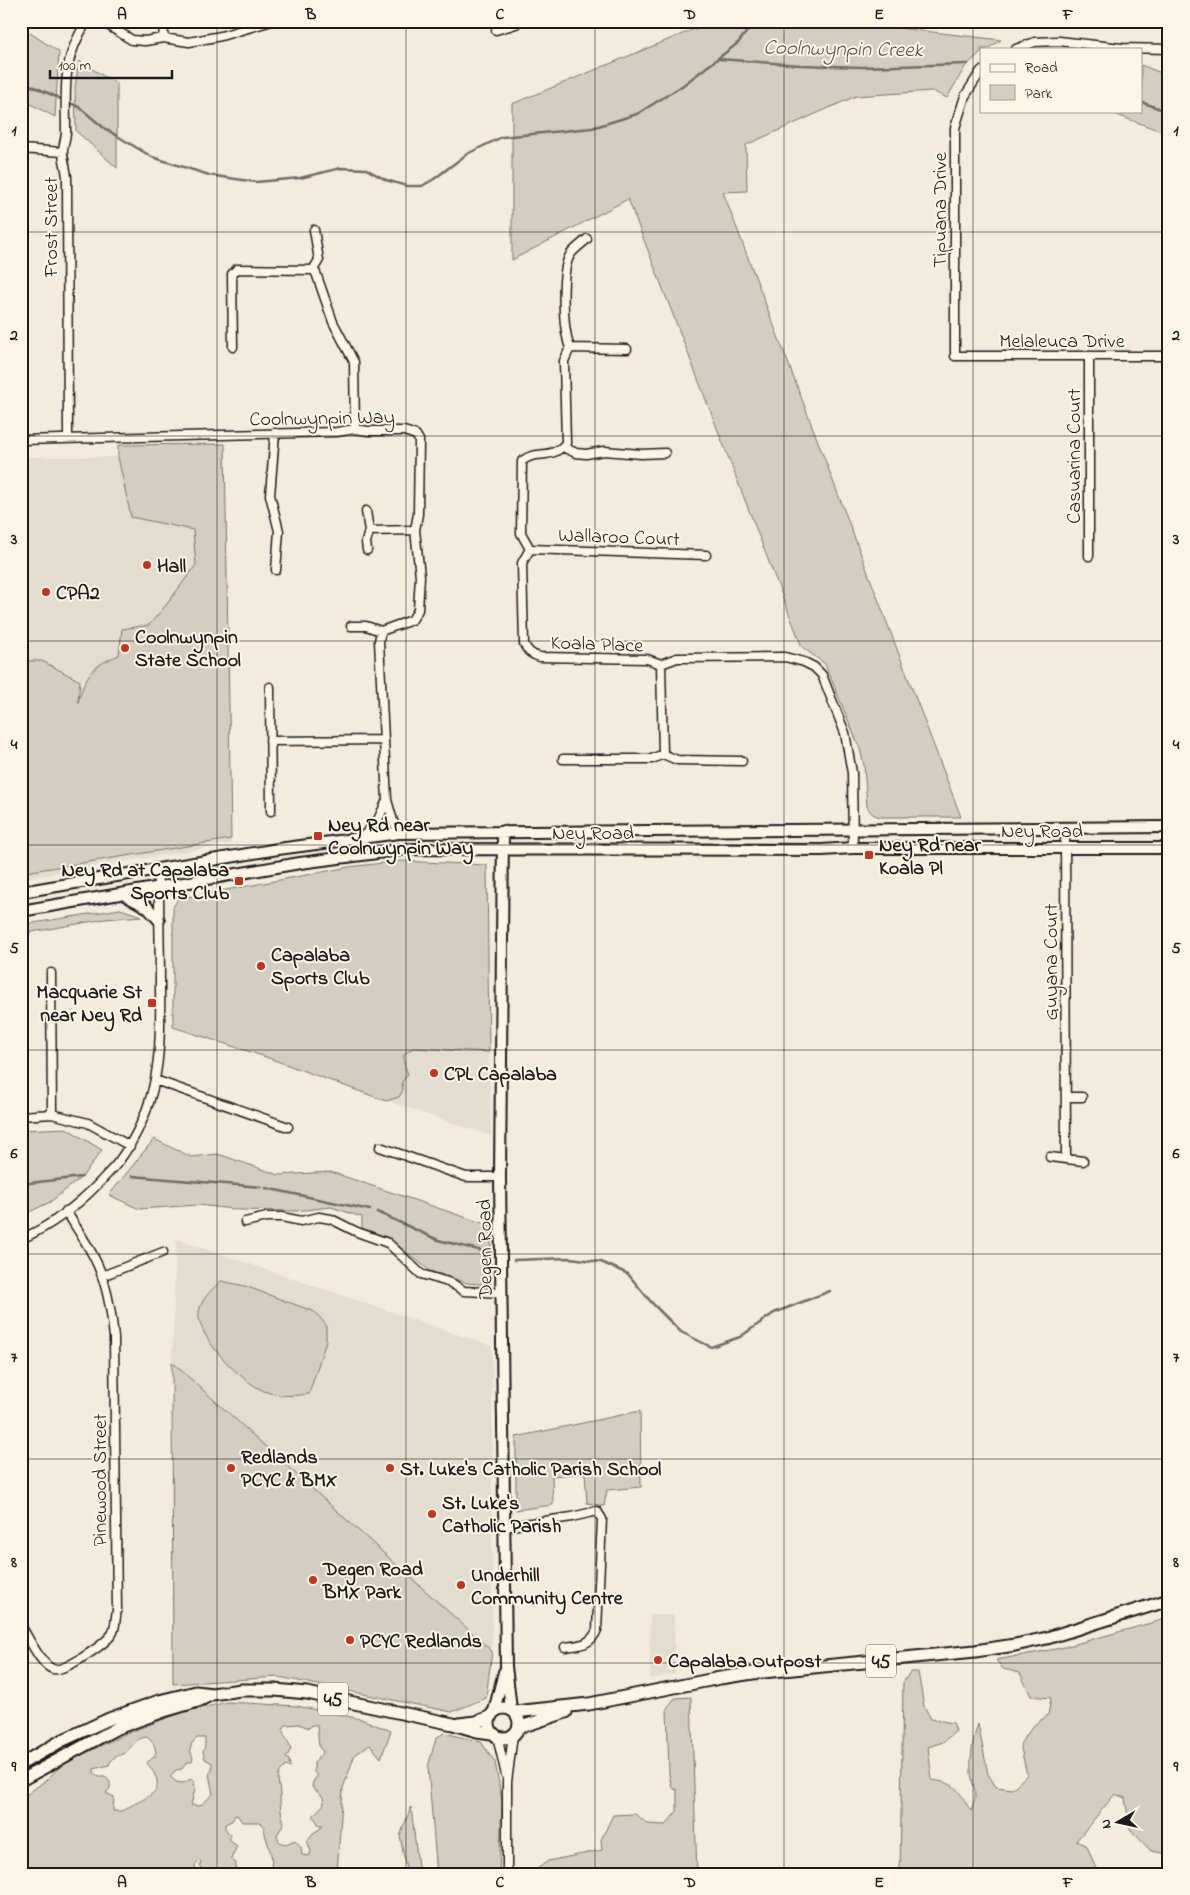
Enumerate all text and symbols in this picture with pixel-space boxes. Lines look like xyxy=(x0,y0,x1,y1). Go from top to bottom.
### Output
text: A xyxy=(117,3,127,27)
text: B xyxy=(305,3,317,27)
text: C xyxy=(496,3,505,27)
text: D xyxy=(683,3,696,27)
text: E xyxy=(874,3,884,27)
text: F xyxy=(1062,3,1074,27)
water label: Coolnwynpin Creek xyxy=(763,34,924,66)
scale bar xyxy=(50,48,172,80)
legend xyxy=(980,48,1142,112)
text: 100 m xyxy=(58,55,91,77)
text: Road xyxy=(1025,57,1058,79)
text: Park xyxy=(1025,83,1053,105)
text: 1 xyxy=(11,119,17,143)
text: 1 xyxy=(1173,119,1179,143)
street label: Tipuana Drive xyxy=(927,152,956,268)
street label: Frost Street xyxy=(38,177,67,278)
text: 2 xyxy=(9,324,18,348)
text: 2 xyxy=(1171,324,1180,348)
street label: Melaleuca Drive xyxy=(999,328,1125,357)
street label: Casuarina Court xyxy=(1061,388,1090,524)
street label: Coolnwynpin Way xyxy=(249,404,395,435)
street label: Wallaroo Court xyxy=(558,522,680,555)
text: 3 xyxy=(10,528,18,552)
text: 3 xyxy=(1172,528,1180,552)
place label: Hall xyxy=(157,553,186,582)
marker: Hall xyxy=(141,559,153,571)
place label: CPA2 xyxy=(56,580,100,609)
marker: CPA2 xyxy=(40,586,52,598)
place label: Coolnwynpin State School xyxy=(135,624,241,676)
street label: Koala Place xyxy=(550,629,644,662)
marker: Coolnwynpin State School xyxy=(119,642,131,654)
text: 4 xyxy=(10,733,18,757)
text: 4 xyxy=(1172,733,1180,757)
place label: Ney Rd near Coolnwynpin Way xyxy=(328,812,473,865)
street label: Ney Road xyxy=(1001,818,1083,847)
street label: Ney Road xyxy=(552,820,634,849)
marker: Ney Rd near Coolnwynpin Way xyxy=(312,830,324,842)
place label: Ney Rd near Koala Pl xyxy=(879,832,981,884)
marker: Ney Rd near Koala Pl xyxy=(863,849,875,861)
place label: Ney Rd at Capalaba Sports Club xyxy=(62,857,229,909)
marker: Ney Rd at Capalaba Sports Club xyxy=(233,875,245,887)
street label: Guyana Court xyxy=(1038,903,1067,1021)
text: 5 xyxy=(9,937,19,961)
text: 5 xyxy=(1171,937,1181,961)
place label: Capalaba Sports Club xyxy=(271,942,370,994)
marker: Capalaba Sports Club xyxy=(255,960,267,972)
place label: Macquarie St near Ney Rd xyxy=(36,979,143,1032)
marker: Macquarie St near Ney Rd xyxy=(146,997,158,1009)
place label: CPL Capalaba xyxy=(444,1061,557,1090)
marker: CPL Capalaba xyxy=(428,1067,440,1079)
text: 6 xyxy=(9,1142,18,1166)
text: 6 xyxy=(1171,1142,1180,1166)
street label: Degen Road xyxy=(471,1199,503,1300)
text: 7 xyxy=(11,1346,18,1370)
text: 7 xyxy=(1173,1346,1180,1370)
street label: Pinewood Street xyxy=(87,1413,116,1547)
place label: Redlands PCYC & BMX xyxy=(241,1444,338,1496)
place label: St. Luke's Catholic Parish School xyxy=(400,1456,661,1485)
marker: Redlands PCYC & BMX xyxy=(225,1462,237,1474)
marker: St. Luke's Catholic Parish School xyxy=(384,1462,396,1474)
place label: St. Luke's Catholic Parish xyxy=(442,1490,561,1542)
marker: St. Luke's Catholic Parish xyxy=(426,1508,438,1520)
text: 8 xyxy=(10,1551,17,1575)
text: 8 xyxy=(1172,1551,1179,1575)
place label: Degen Road BMX Park xyxy=(322,1556,424,1608)
place label: Underhill Community Centre xyxy=(471,1562,624,1615)
marker: Degen Road BMX Park xyxy=(307,1574,319,1586)
marker: Underhill Community Centre xyxy=(455,1579,467,1591)
place label: PCYC Redlands xyxy=(360,1628,482,1657)
marker: PCYC Redlands xyxy=(344,1634,356,1646)
road number: 45 xyxy=(866,1644,896,1678)
place label: Capalaba Outpost xyxy=(668,1648,822,1677)
marker: Capalaba Outpost xyxy=(652,1654,664,1666)
road number: 45 xyxy=(318,1682,348,1716)
text: 9 xyxy=(11,1755,17,1779)
text: 9 xyxy=(1173,1755,1179,1779)
north arrow xyxy=(1092,1798,1142,1848)
text: N xyxy=(1096,1817,1118,1830)
text: A xyxy=(117,1871,127,1895)
text: B xyxy=(305,1871,317,1895)
text: C xyxy=(496,1871,505,1895)
text: D xyxy=(683,1871,696,1895)
text: E xyxy=(874,1871,884,1895)
text: F xyxy=(1062,1871,1074,1895)

